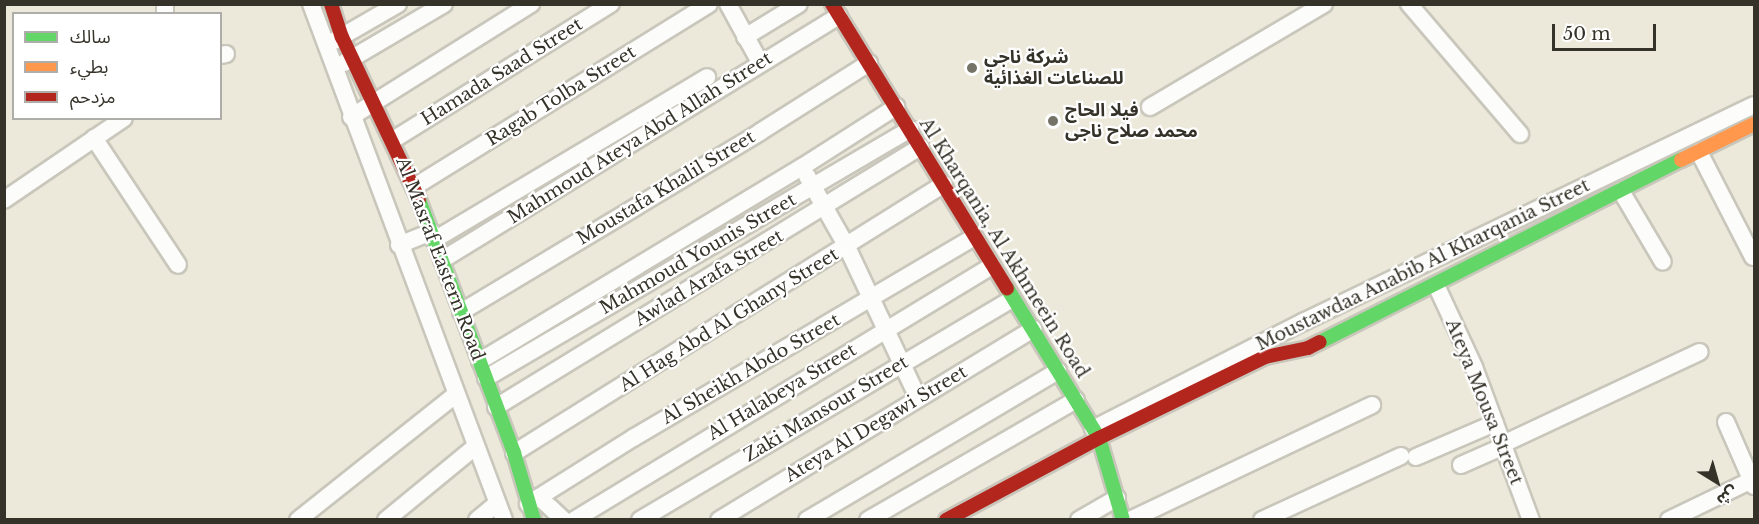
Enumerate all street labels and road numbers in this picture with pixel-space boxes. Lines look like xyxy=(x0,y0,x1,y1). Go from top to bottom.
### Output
street label: Hamada Saad Street xyxy=(417,14,587,130)
street label: Ragab Tolba Street xyxy=(482,41,640,151)
street label: Mahmoud Ateya Abd Allah Street xyxy=(503,47,777,229)
street label: Al Kharqania, Al Akhmeein Road xyxy=(914,113,1094,383)
street label: Moustafa Khalil Street xyxy=(573,126,759,250)
street label: Al Masraf Eastern Road xyxy=(391,154,489,364)
street label: Moustawdaa Anabib Al Kharqania Street xyxy=(1252,174,1594,356)
street label: Mahmoud Younis Street xyxy=(596,189,800,319)
street label: Awlad Arafa Street xyxy=(630,225,788,331)
street label: Al Hag Abd Al Ghany Street xyxy=(615,243,843,397)
street label: Al Sheikh Abdo Street xyxy=(658,309,844,429)
street label: Ateya Mousa Street xyxy=(1441,316,1527,488)
street label: Al Halabeya Street xyxy=(704,339,860,445)
street label: Zaki Mansour Street xyxy=(740,351,912,467)
street label: Ateya Al Degawi Street xyxy=(781,361,971,487)

